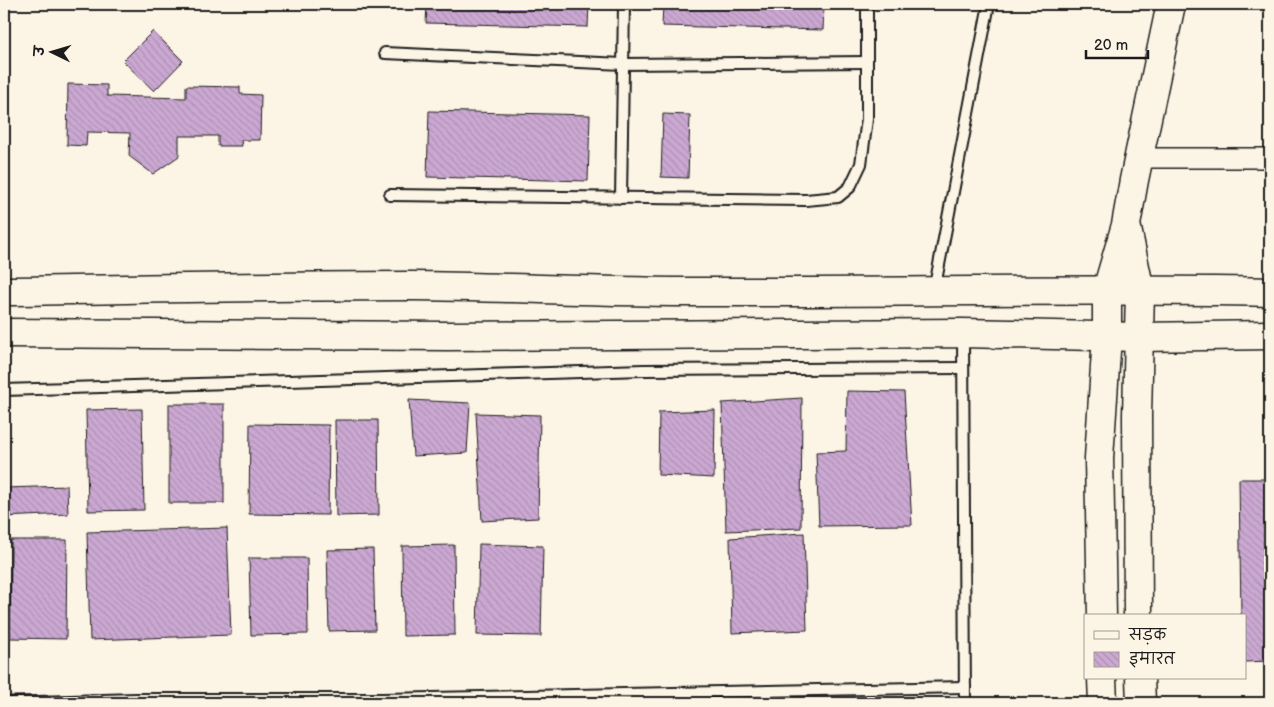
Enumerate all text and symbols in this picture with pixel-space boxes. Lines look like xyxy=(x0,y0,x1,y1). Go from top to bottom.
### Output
north arrow xyxy=(28,28,78,78)
scale bar xyxy=(1086,28,1149,60)
text: 20 m xyxy=(1094,36,1128,55)
text: उ xyxy=(30,44,49,58)
legend xyxy=(1084,614,1246,680)
text: सड़क xyxy=(1128,626,1167,645)
text: इमारत xyxy=(1129,650,1176,669)

